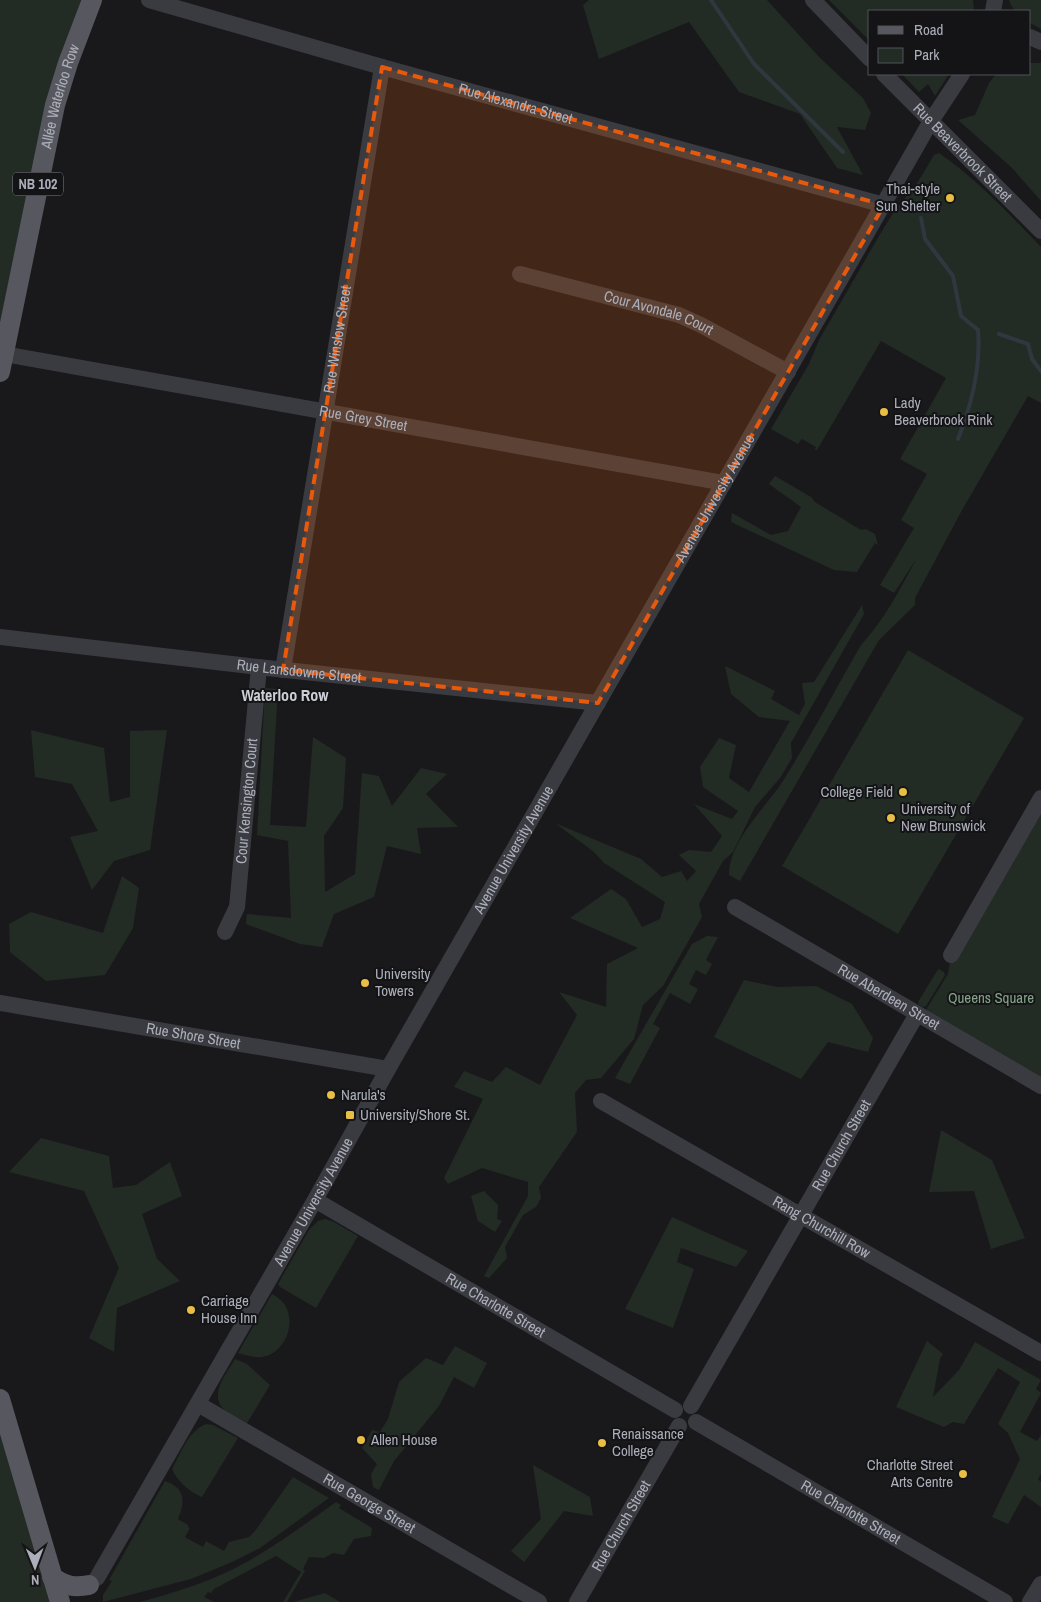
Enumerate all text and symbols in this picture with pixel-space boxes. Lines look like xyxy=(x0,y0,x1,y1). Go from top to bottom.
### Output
legend xyxy=(868,10,1031,75)
text: Road xyxy=(914,19,943,40)
street label: Allée Waterloo Row xyxy=(35,41,84,152)
text: Park xyxy=(914,44,940,65)
street label: Rue Alexandra Street xyxy=(457,78,576,129)
street label: Rue Beaverbrook Street xyxy=(909,98,1017,207)
road number: NB 102 xyxy=(13,172,63,195)
place label: Thai-style Sun Shelter xyxy=(876,178,940,216)
marker: Thai-style Sun Shelter xyxy=(944,192,956,204)
street label: Rue Winslow Street xyxy=(318,283,356,395)
street label: Cour Avondale Court xyxy=(602,285,718,340)
place label: Lady Beaverbrook Rink xyxy=(894,392,993,430)
street label: Rue Grey Street xyxy=(318,400,410,436)
marker: Lady Beaverbrook Rink xyxy=(878,406,890,418)
street label: Avenue University Avenue xyxy=(669,430,760,567)
street label: Rue Lansdowne Street xyxy=(236,654,363,688)
district label: Waterloo Row xyxy=(242,684,329,706)
street label: Cour Kensington Court xyxy=(230,737,262,865)
street label: Avenue University Avenue xyxy=(468,781,558,918)
place label: College Field xyxy=(821,781,893,802)
marker: College Field xyxy=(897,786,909,798)
place label: University of New Brunswick xyxy=(901,798,987,836)
marker: University of New Brunswick xyxy=(885,812,897,824)
street label: Rue Aberdeen Street xyxy=(834,958,944,1035)
place label: University Towers xyxy=(375,963,431,1001)
marker: University Towers xyxy=(359,977,371,989)
park label: Queens Square xyxy=(948,987,1034,1008)
street label: Rue Shore Street xyxy=(145,1017,243,1054)
place label: Narula's xyxy=(341,1084,386,1105)
marker: Narula's xyxy=(325,1089,337,1101)
street label: Rue Church Street xyxy=(806,1095,876,1194)
place label: University/Shore St. xyxy=(360,1104,470,1125)
marker: University/Shore St. xyxy=(344,1109,356,1121)
street label: Avenue University Avenue xyxy=(268,1133,358,1271)
street label: Rang Churchill Row xyxy=(769,1190,874,1263)
street label: Rue Charlotte Street xyxy=(442,1268,550,1343)
place label: Carriage House Inn xyxy=(201,1290,257,1328)
marker: Carriage House Inn xyxy=(185,1304,197,1316)
place label: Renaissance College xyxy=(612,1423,684,1461)
place label: Allen House xyxy=(370,1429,437,1450)
marker: Allen House xyxy=(355,1434,367,1446)
marker: Renaissance College xyxy=(596,1437,608,1449)
place label: Charlotte Street Arts Centre xyxy=(867,1454,954,1492)
street label: Rue George Street xyxy=(320,1468,420,1538)
marker: Charlotte Street Arts Centre xyxy=(957,1468,969,1480)
street label: Rue Charlotte Street xyxy=(797,1474,905,1549)
street label: Rue Church Street xyxy=(586,1476,656,1575)
north arrow xyxy=(10,1542,60,1592)
text: N xyxy=(31,1571,40,1589)

